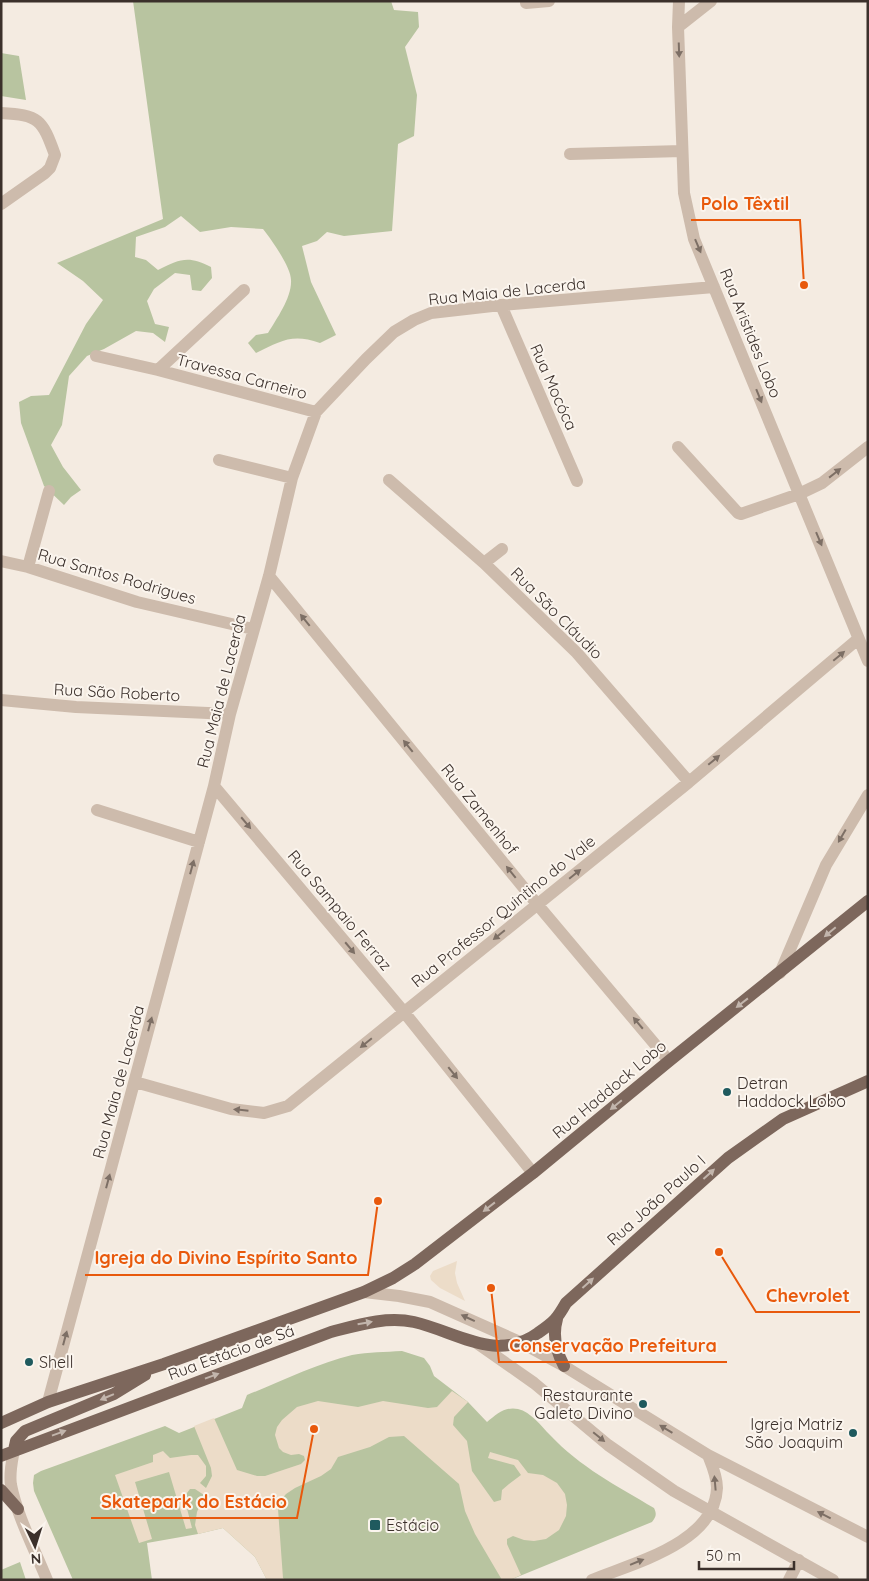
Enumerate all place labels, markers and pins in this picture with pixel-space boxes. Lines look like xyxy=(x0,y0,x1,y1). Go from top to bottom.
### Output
callout: Polo Têxtil xyxy=(691,187,800,220)
place label: Detran Haddock Lobo xyxy=(737,1073,846,1111)
marker: Detran Haddock Lobo xyxy=(721,1086,733,1098)
callout: Igreja do Divino Espírito Santo xyxy=(85,1242,368,1275)
callout: Chevrolet xyxy=(756,1279,860,1312)
callout: Conservação Prefeitura xyxy=(499,1329,727,1362)
place label: Shell xyxy=(39,1352,73,1372)
marker: Shell xyxy=(23,1356,35,1368)
place label: Restaurante Galeto Divino xyxy=(534,1385,633,1423)
marker: Restaurante Galeto Divino xyxy=(637,1398,649,1410)
place label: Igreja Matriz São Joaquim xyxy=(745,1414,843,1452)
marker: Igreja Matriz São Joaquim xyxy=(847,1427,859,1439)
callout: Skatepark do Estácio xyxy=(91,1485,297,1518)
place label: Estácio xyxy=(386,1515,439,1535)
marker: Estácio xyxy=(368,1518,382,1532)

